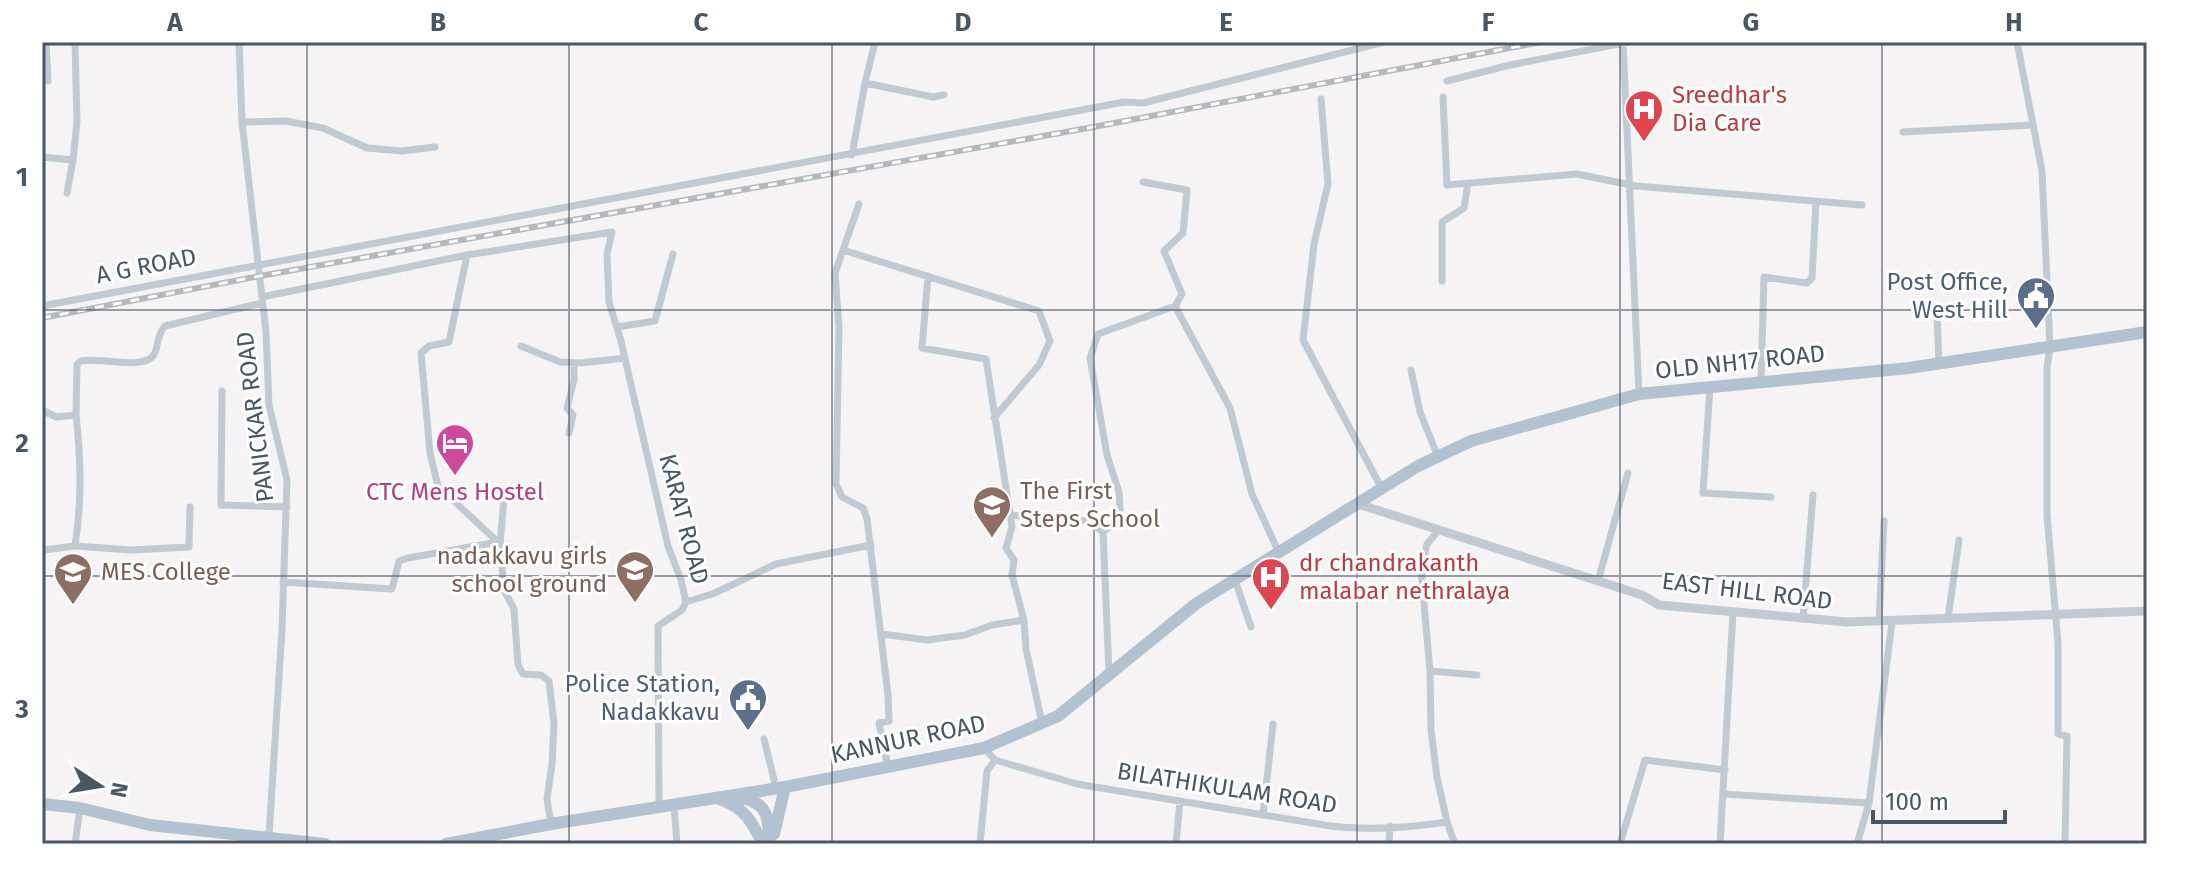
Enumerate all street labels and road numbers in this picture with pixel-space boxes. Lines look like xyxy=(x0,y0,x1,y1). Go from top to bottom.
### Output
street label: A G ROAD xyxy=(94,243,198,289)
street label: PANICKAR ROAD xyxy=(231,330,279,504)
street label: OLD NH17 ROAD xyxy=(1654,339,1826,385)
street label: KARAT ROAD xyxy=(653,451,715,587)
street label: EAST HILL ROAD xyxy=(1660,567,1834,615)
street label: KANNUR ROAD xyxy=(828,709,988,769)
street label: BILATHIKULAM ROAD xyxy=(1115,757,1339,819)

